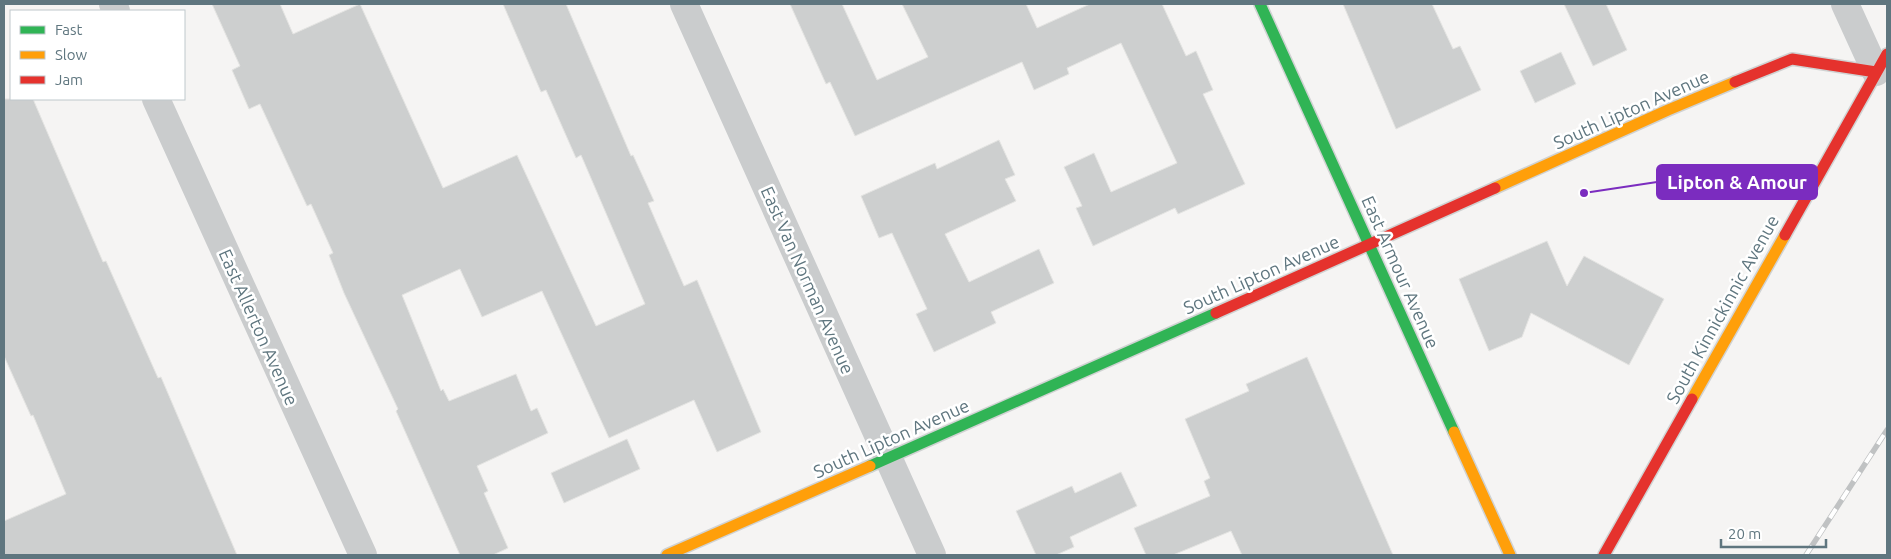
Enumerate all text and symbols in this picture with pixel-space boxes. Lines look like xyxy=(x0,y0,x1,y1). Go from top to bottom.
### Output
legend xyxy=(10,10,185,100)
text: Fast xyxy=(55,21,83,38)
text: Slow xyxy=(55,46,88,63)
street label: South Lipton Avenue xyxy=(1550,66,1712,152)
text: Jam xyxy=(55,71,83,88)
callout: Lipton & Amour xyxy=(1657,165,1817,199)
text: Lipton & Amour xyxy=(1667,171,1807,193)
street label: East Van Norman Avenue xyxy=(758,183,858,377)
street label: East Armour Avenue xyxy=(1358,193,1444,351)
street label: South Kinnickinnic Avenue xyxy=(1662,211,1782,407)
street label: South Lipton Avenue xyxy=(1180,231,1342,317)
street label: East Allerton Avenue xyxy=(216,246,302,408)
street label: South Lipton Avenue xyxy=(810,395,972,481)
scale bar xyxy=(1721,516,1826,548)
text: 20 m xyxy=(1728,525,1761,542)

